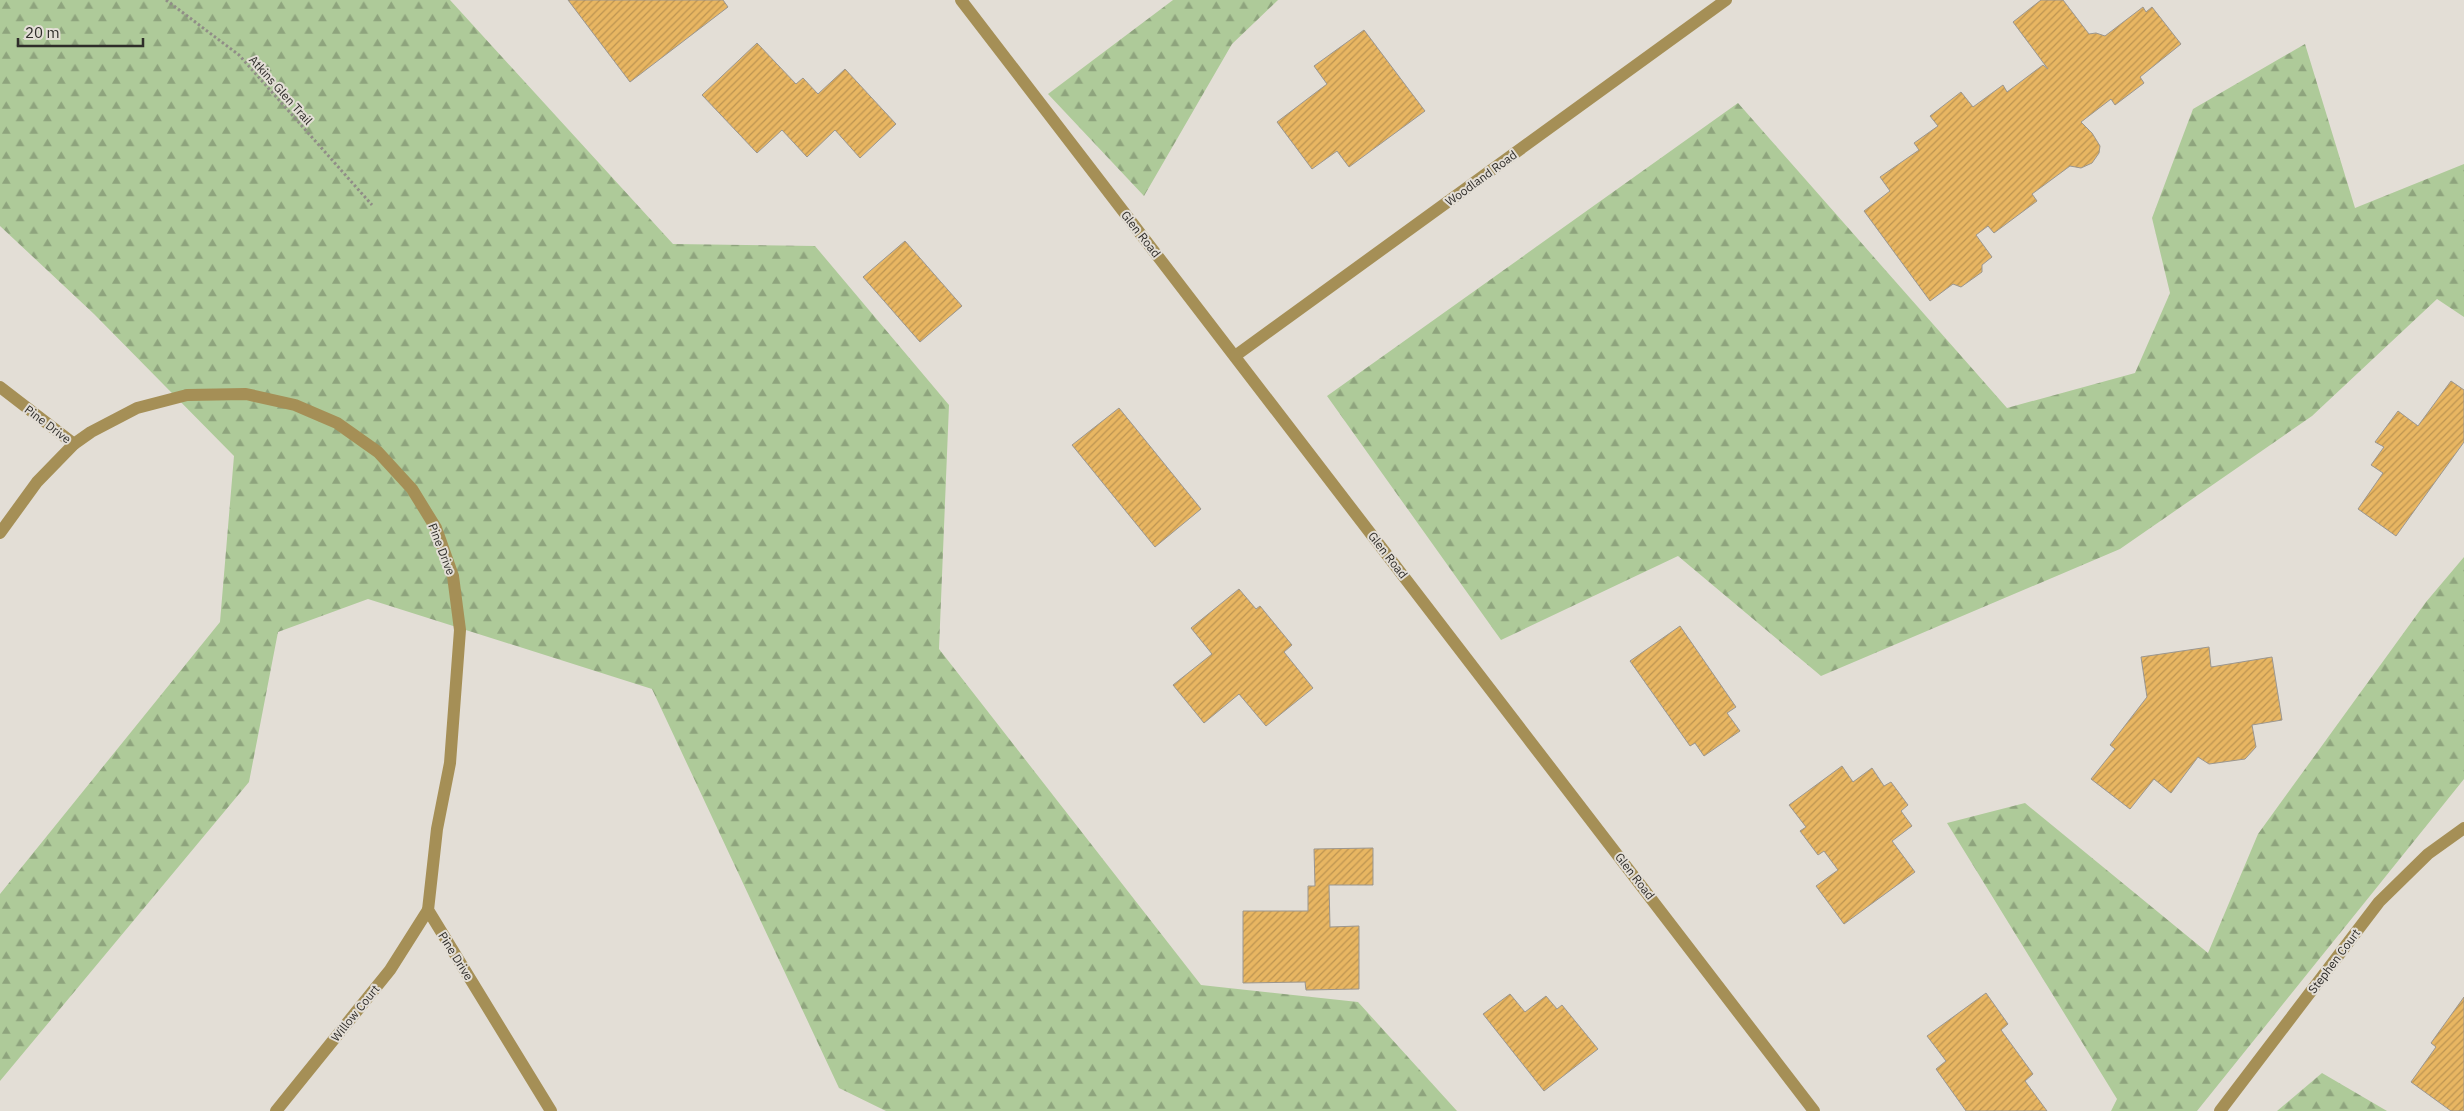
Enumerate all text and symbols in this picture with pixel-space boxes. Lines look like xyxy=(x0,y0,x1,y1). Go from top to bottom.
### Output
scale bar xyxy=(18,15,142,47)
text: 20 m xyxy=(25,23,60,42)
street label: Atkins Glen Trail xyxy=(246,52,316,128)
street label: Woodland Road xyxy=(1442,147,1520,209)
street label: Glen Road xyxy=(1118,208,1164,260)
street label: Pine Drive xyxy=(22,402,75,447)
street label: Pine Drive xyxy=(425,521,459,577)
street label: Glen Road xyxy=(1365,529,1411,581)
street label: Glen Road xyxy=(1612,850,1658,902)
street label: Stephen Court xyxy=(2305,926,2363,996)
street label: Pine Drive xyxy=(435,929,477,983)
street label: Willow Court xyxy=(328,982,382,1044)

